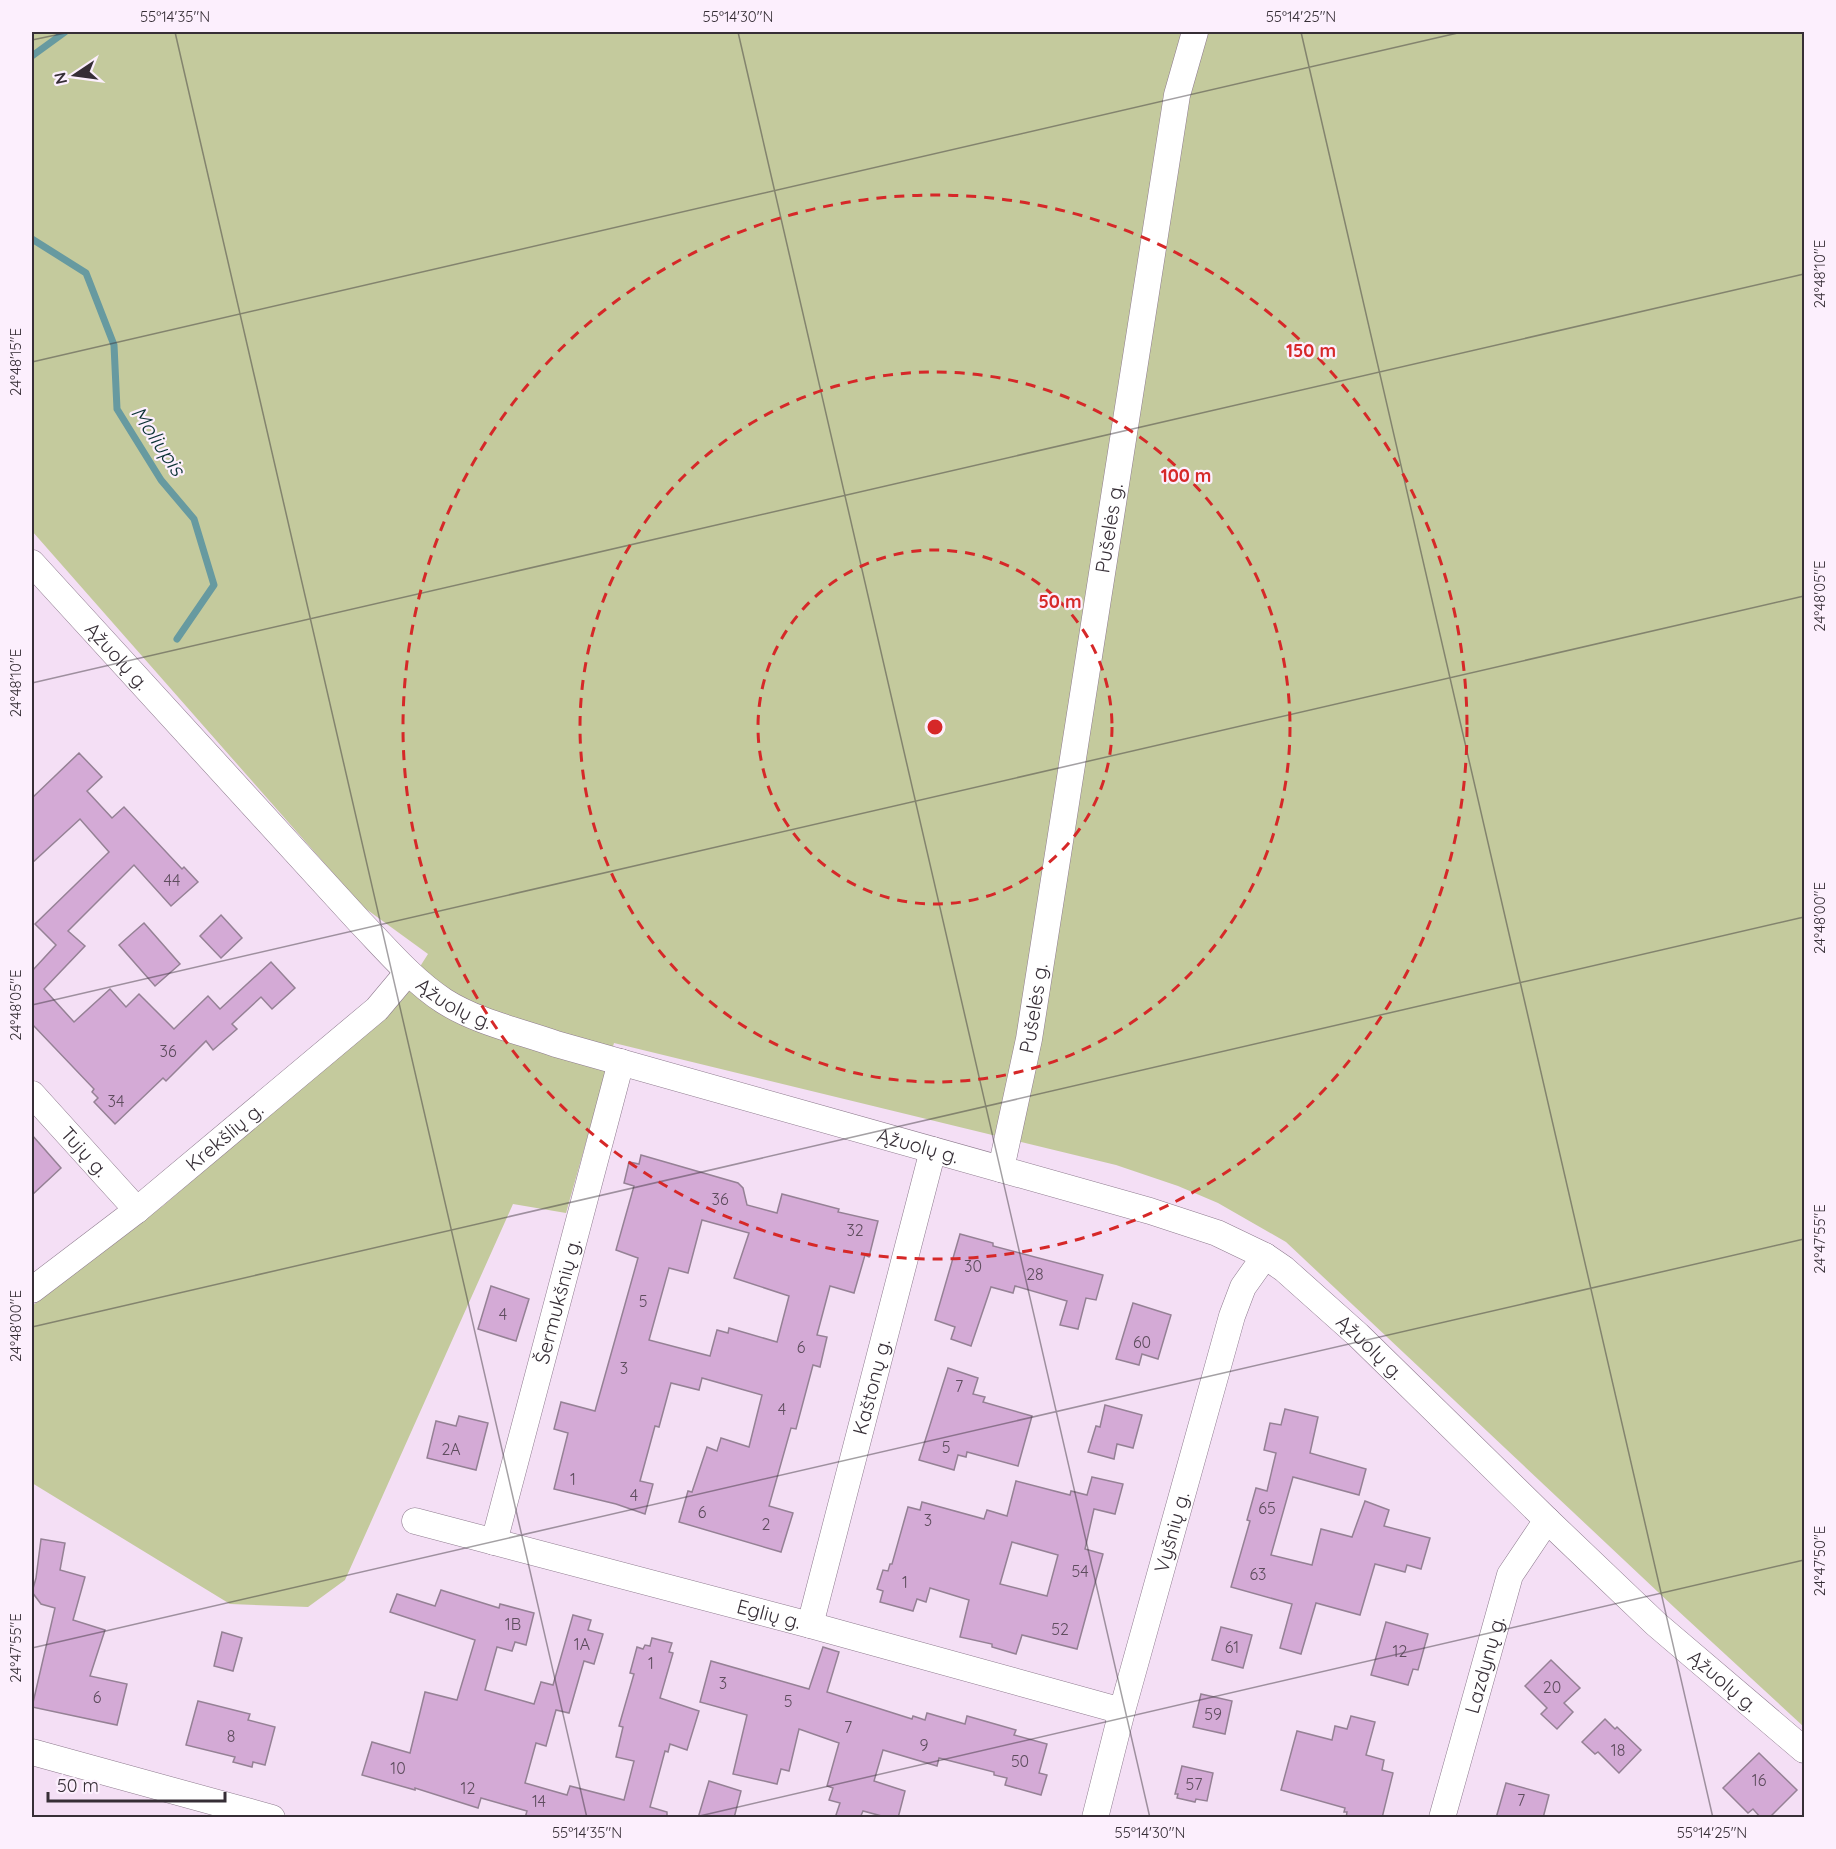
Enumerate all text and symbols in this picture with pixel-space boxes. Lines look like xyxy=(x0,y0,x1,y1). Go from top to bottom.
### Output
text: 55°14'35"N xyxy=(140,7,210,26)
text: 55°14'30"N xyxy=(703,7,773,26)
text: 55°14'25"N xyxy=(1266,7,1336,26)
north arrow xyxy=(45,45,105,105)
text: N xyxy=(49,70,71,86)
text: 24°48'10"E xyxy=(1810,240,1829,308)
text: 24°48'15"E xyxy=(6,328,25,396)
text: 150 m xyxy=(1286,339,1336,362)
water label: Moliupis xyxy=(126,401,192,481)
text: 100 m xyxy=(1161,464,1211,487)
street label: Pušelės g. xyxy=(1089,481,1128,575)
text: 24°48'05"E xyxy=(1810,560,1829,632)
text: 50 m xyxy=(1038,590,1082,613)
street label: Ąžuolų g. xyxy=(80,616,155,695)
text: 24°48'10"E xyxy=(6,649,25,717)
centre of rings xyxy=(925,717,945,737)
house number: 44 xyxy=(164,870,180,890)
text: 24°48'00"E xyxy=(1810,882,1829,954)
street label: Pušelės g. xyxy=(1013,962,1053,1055)
text: 24°48'05"E xyxy=(6,969,25,1041)
street label: Ąžuolų g. xyxy=(411,972,495,1034)
house number: 36 xyxy=(160,1041,177,1061)
house number: 34 xyxy=(108,1091,124,1111)
street label: Krekšlių g. xyxy=(180,1097,268,1176)
street label: Tujų g. xyxy=(55,1121,114,1182)
street label: Ąžuolų g. xyxy=(874,1122,962,1169)
house number: 36 xyxy=(712,1189,729,1209)
text: 24°47'55"E xyxy=(1810,1204,1829,1274)
house number: 32 xyxy=(846,1220,864,1240)
street label: Šermukšnių g. xyxy=(529,1236,586,1367)
house number: 30 xyxy=(964,1256,982,1276)
house number: 28 xyxy=(1026,1264,1044,1284)
text: 24°48'00"E xyxy=(6,1290,25,1362)
house number: 5 xyxy=(639,1291,647,1311)
house number: 4 xyxy=(499,1304,507,1324)
street label: Ąžuolų g. xyxy=(1331,1309,1409,1385)
house number: 60 xyxy=(1133,1332,1151,1352)
street label: Kaštonų g. xyxy=(847,1336,896,1437)
house number: 6 xyxy=(797,1337,806,1357)
house number: 3 xyxy=(620,1358,628,1378)
house number: 7 xyxy=(955,1376,963,1396)
house number: 4 xyxy=(778,1399,786,1419)
house number: 5 xyxy=(942,1437,950,1457)
house number: 2A xyxy=(441,1439,461,1459)
house number: 1 xyxy=(570,1469,576,1489)
house number: 4 xyxy=(630,1485,638,1505)
street label: Vyšnių g. xyxy=(1148,1489,1194,1575)
house number: 65 xyxy=(1258,1498,1276,1518)
house number: 6 xyxy=(698,1502,707,1522)
house number: 3 xyxy=(924,1510,932,1530)
house number: 2 xyxy=(762,1514,771,1534)
text: 24°47'50"E xyxy=(1810,1526,1829,1596)
house number: 54 xyxy=(1071,1561,1089,1581)
house number: 63 xyxy=(1250,1564,1267,1584)
house number: 1 xyxy=(902,1572,908,1592)
street label: Eglių g. xyxy=(734,1593,804,1634)
text: 24°47'55"E xyxy=(6,1613,25,1683)
street label: Lazdynų g. xyxy=(1459,1613,1510,1716)
house number: 1B xyxy=(505,1614,521,1634)
house number: 52 xyxy=(1051,1619,1069,1639)
house number: 1A xyxy=(574,1634,590,1654)
house number: 61 xyxy=(1225,1637,1239,1657)
house number: 12 xyxy=(1393,1641,1408,1661)
street label: Ąžuolų g. xyxy=(1683,1644,1763,1717)
house number: 1 xyxy=(648,1653,654,1673)
house number: 3 xyxy=(719,1673,727,1693)
house number: 20 xyxy=(1543,1677,1561,1697)
house number: 6 xyxy=(93,1687,102,1707)
house number: 5 xyxy=(784,1691,792,1711)
house number: 59 xyxy=(1204,1704,1222,1724)
house number: 7 xyxy=(844,1717,852,1737)
house number: 8 xyxy=(227,1726,235,1746)
house number: 9 xyxy=(920,1735,929,1755)
house number: 18 xyxy=(1611,1740,1625,1760)
house number: 50 xyxy=(1011,1751,1029,1771)
house number: 10 xyxy=(390,1758,406,1778)
scale bar xyxy=(48,1765,225,1803)
house number: 16 xyxy=(1752,1770,1767,1790)
text: 50 m xyxy=(57,1774,99,1797)
house number: 57 xyxy=(1186,1774,1202,1794)
house number: 12 xyxy=(461,1778,476,1798)
house number: 7 xyxy=(1517,1790,1525,1810)
house number: 14 xyxy=(532,1791,546,1811)
text: 55°14'35"N xyxy=(552,1823,622,1842)
text: 55°14'30"N xyxy=(1115,1823,1185,1842)
text: 55°14'25"N xyxy=(1677,1823,1747,1842)

